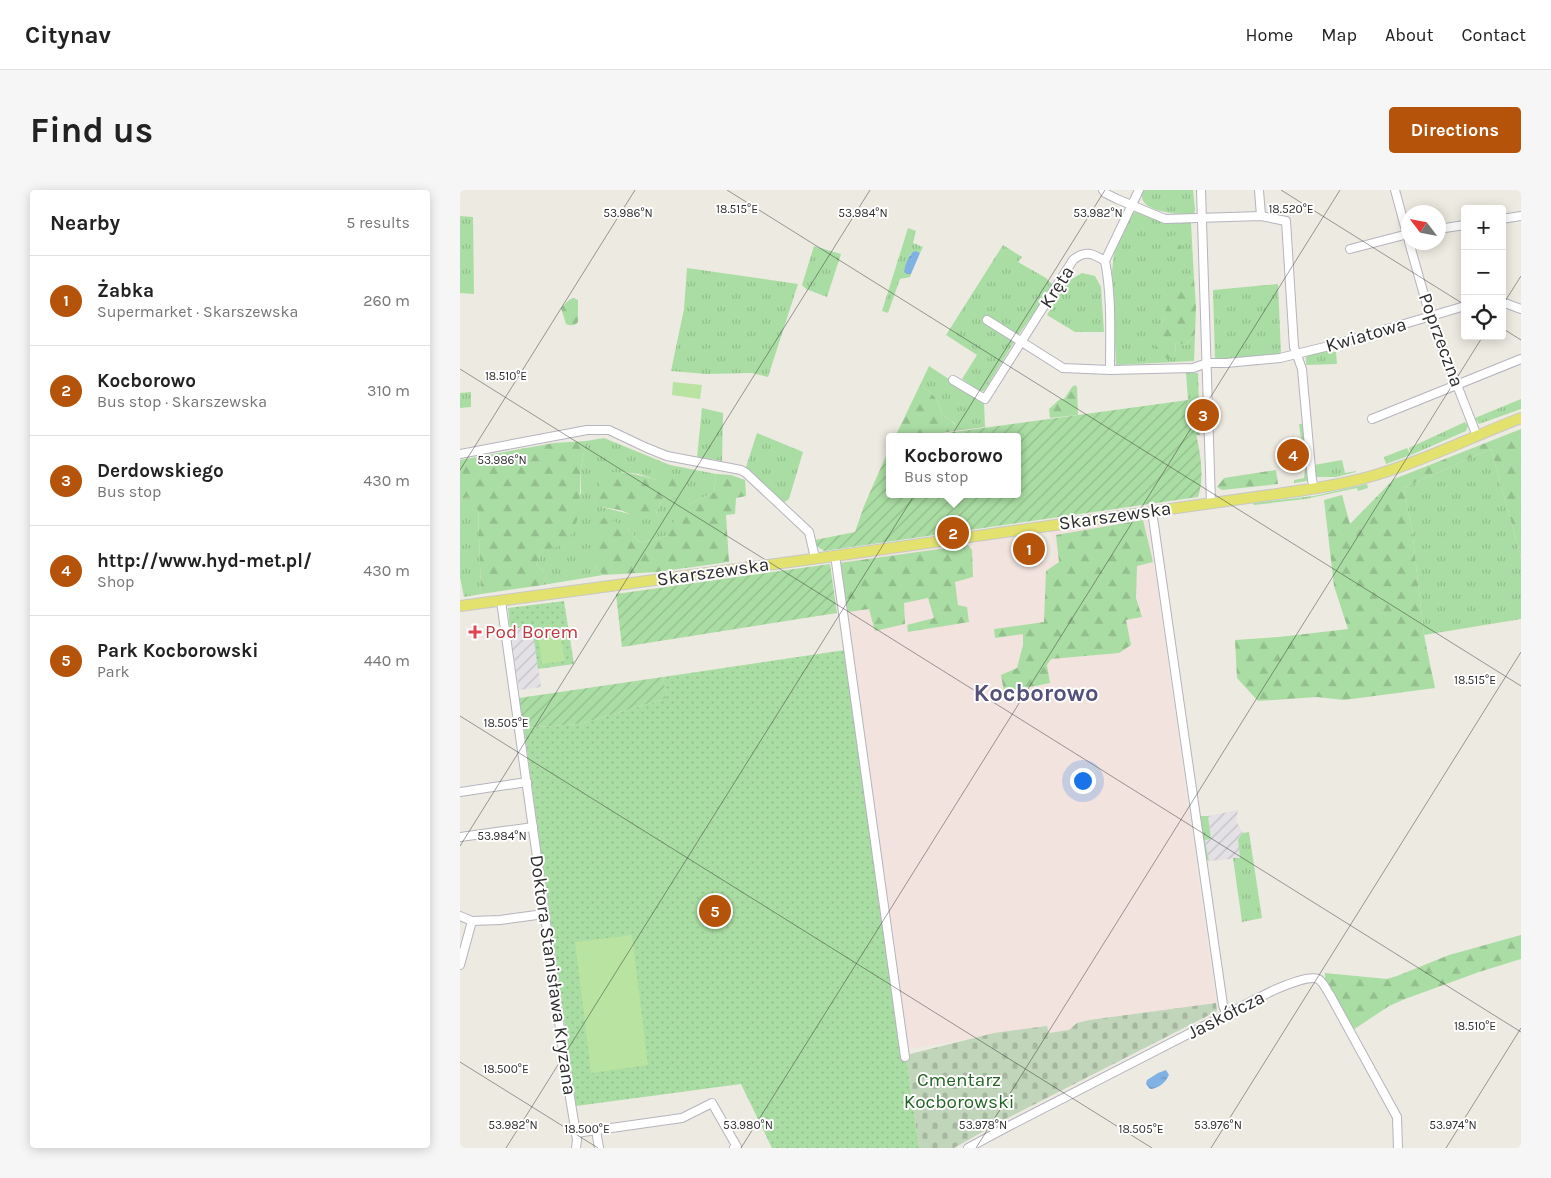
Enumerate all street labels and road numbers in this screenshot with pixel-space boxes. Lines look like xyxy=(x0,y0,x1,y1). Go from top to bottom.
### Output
street label: Kręta xyxy=(1035,262,1079,312)
street label: Poprzeczna xyxy=(1414,290,1468,390)
street label: Kwiatowa xyxy=(1323,313,1409,357)
street label: Skarszewska xyxy=(1057,497,1173,535)
street label: Skarszewska xyxy=(655,553,771,591)
street label: Doktora Stanisława Kryzana xyxy=(525,853,581,1097)
street label: Jaskółcza xyxy=(1184,986,1268,1044)

